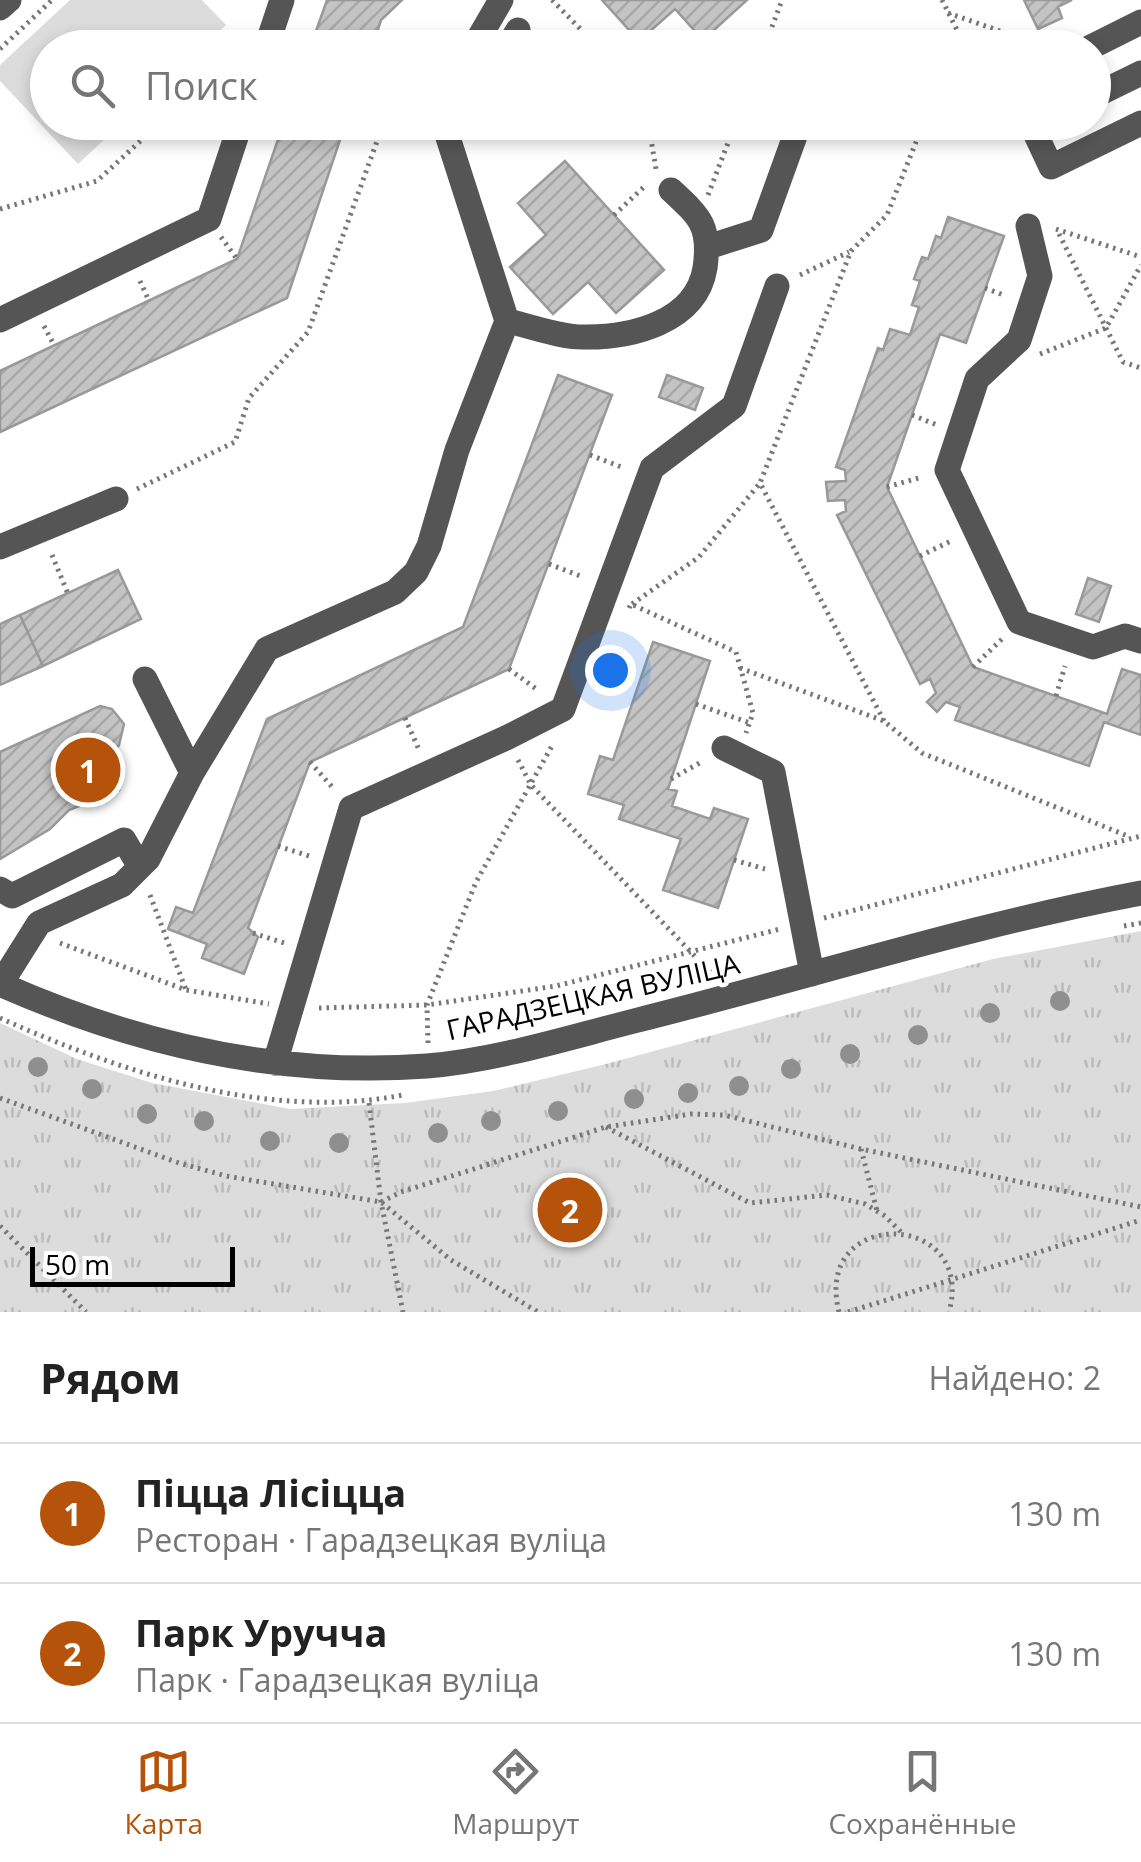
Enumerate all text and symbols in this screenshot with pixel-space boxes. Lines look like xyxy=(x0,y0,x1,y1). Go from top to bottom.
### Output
search box xyxy=(30,30,1111,140)
icon: search xyxy=(65,58,120,113)
text: Поиск xyxy=(145,59,258,111)
your location xyxy=(585,645,636,696)
pin: 1 xyxy=(56,732,120,808)
street label: ГАРАДЗЕЦКАЯ ВУЛІЦА xyxy=(443,944,743,1048)
pin: 2 xyxy=(538,1172,602,1248)
scale bar xyxy=(30,1242,235,1286)
text: 50 m xyxy=(45,1245,110,1283)
text: Рядом xyxy=(40,1349,181,1406)
text: Найдено: 2 xyxy=(928,1356,1101,1399)
text: Піцца Лісіцца xyxy=(135,1466,406,1518)
text: 1 xyxy=(63,1492,82,1535)
text: 130 m xyxy=(1008,1492,1101,1535)
text: Ресторан · Гарадзецкая вуліца xyxy=(135,1518,607,1561)
text: Парк Уручча xyxy=(135,1606,387,1658)
text: 2 xyxy=(63,1632,82,1675)
text: 130 m xyxy=(1008,1632,1101,1675)
text: Парк · Гарадзецкая вуліца xyxy=(135,1658,540,1701)
tab: Карта xyxy=(125,1744,203,1842)
tab: Маршрут xyxy=(452,1744,579,1842)
tab: Сохранённые xyxy=(828,1744,1016,1842)

